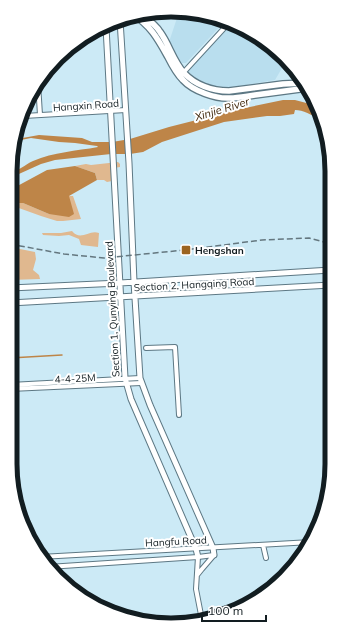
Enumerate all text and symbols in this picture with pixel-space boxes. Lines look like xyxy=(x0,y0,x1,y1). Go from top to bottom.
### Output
water label: Xinjie River xyxy=(192,94,252,124)
street label: Hangxin Road xyxy=(53,97,120,114)
street label: Section 1, Qunying Boulevard xyxy=(102,241,123,377)
marker: Hengshan xyxy=(180,244,192,256)
place label: Hengshan xyxy=(195,244,244,257)
street label: Section 2, Hangqing Road xyxy=(134,275,255,294)
street label: 4-4-25M xyxy=(54,371,96,386)
street label: Hangfu Road xyxy=(145,533,207,550)
scale bar xyxy=(202,597,266,623)
text: 100 m xyxy=(208,603,243,618)

